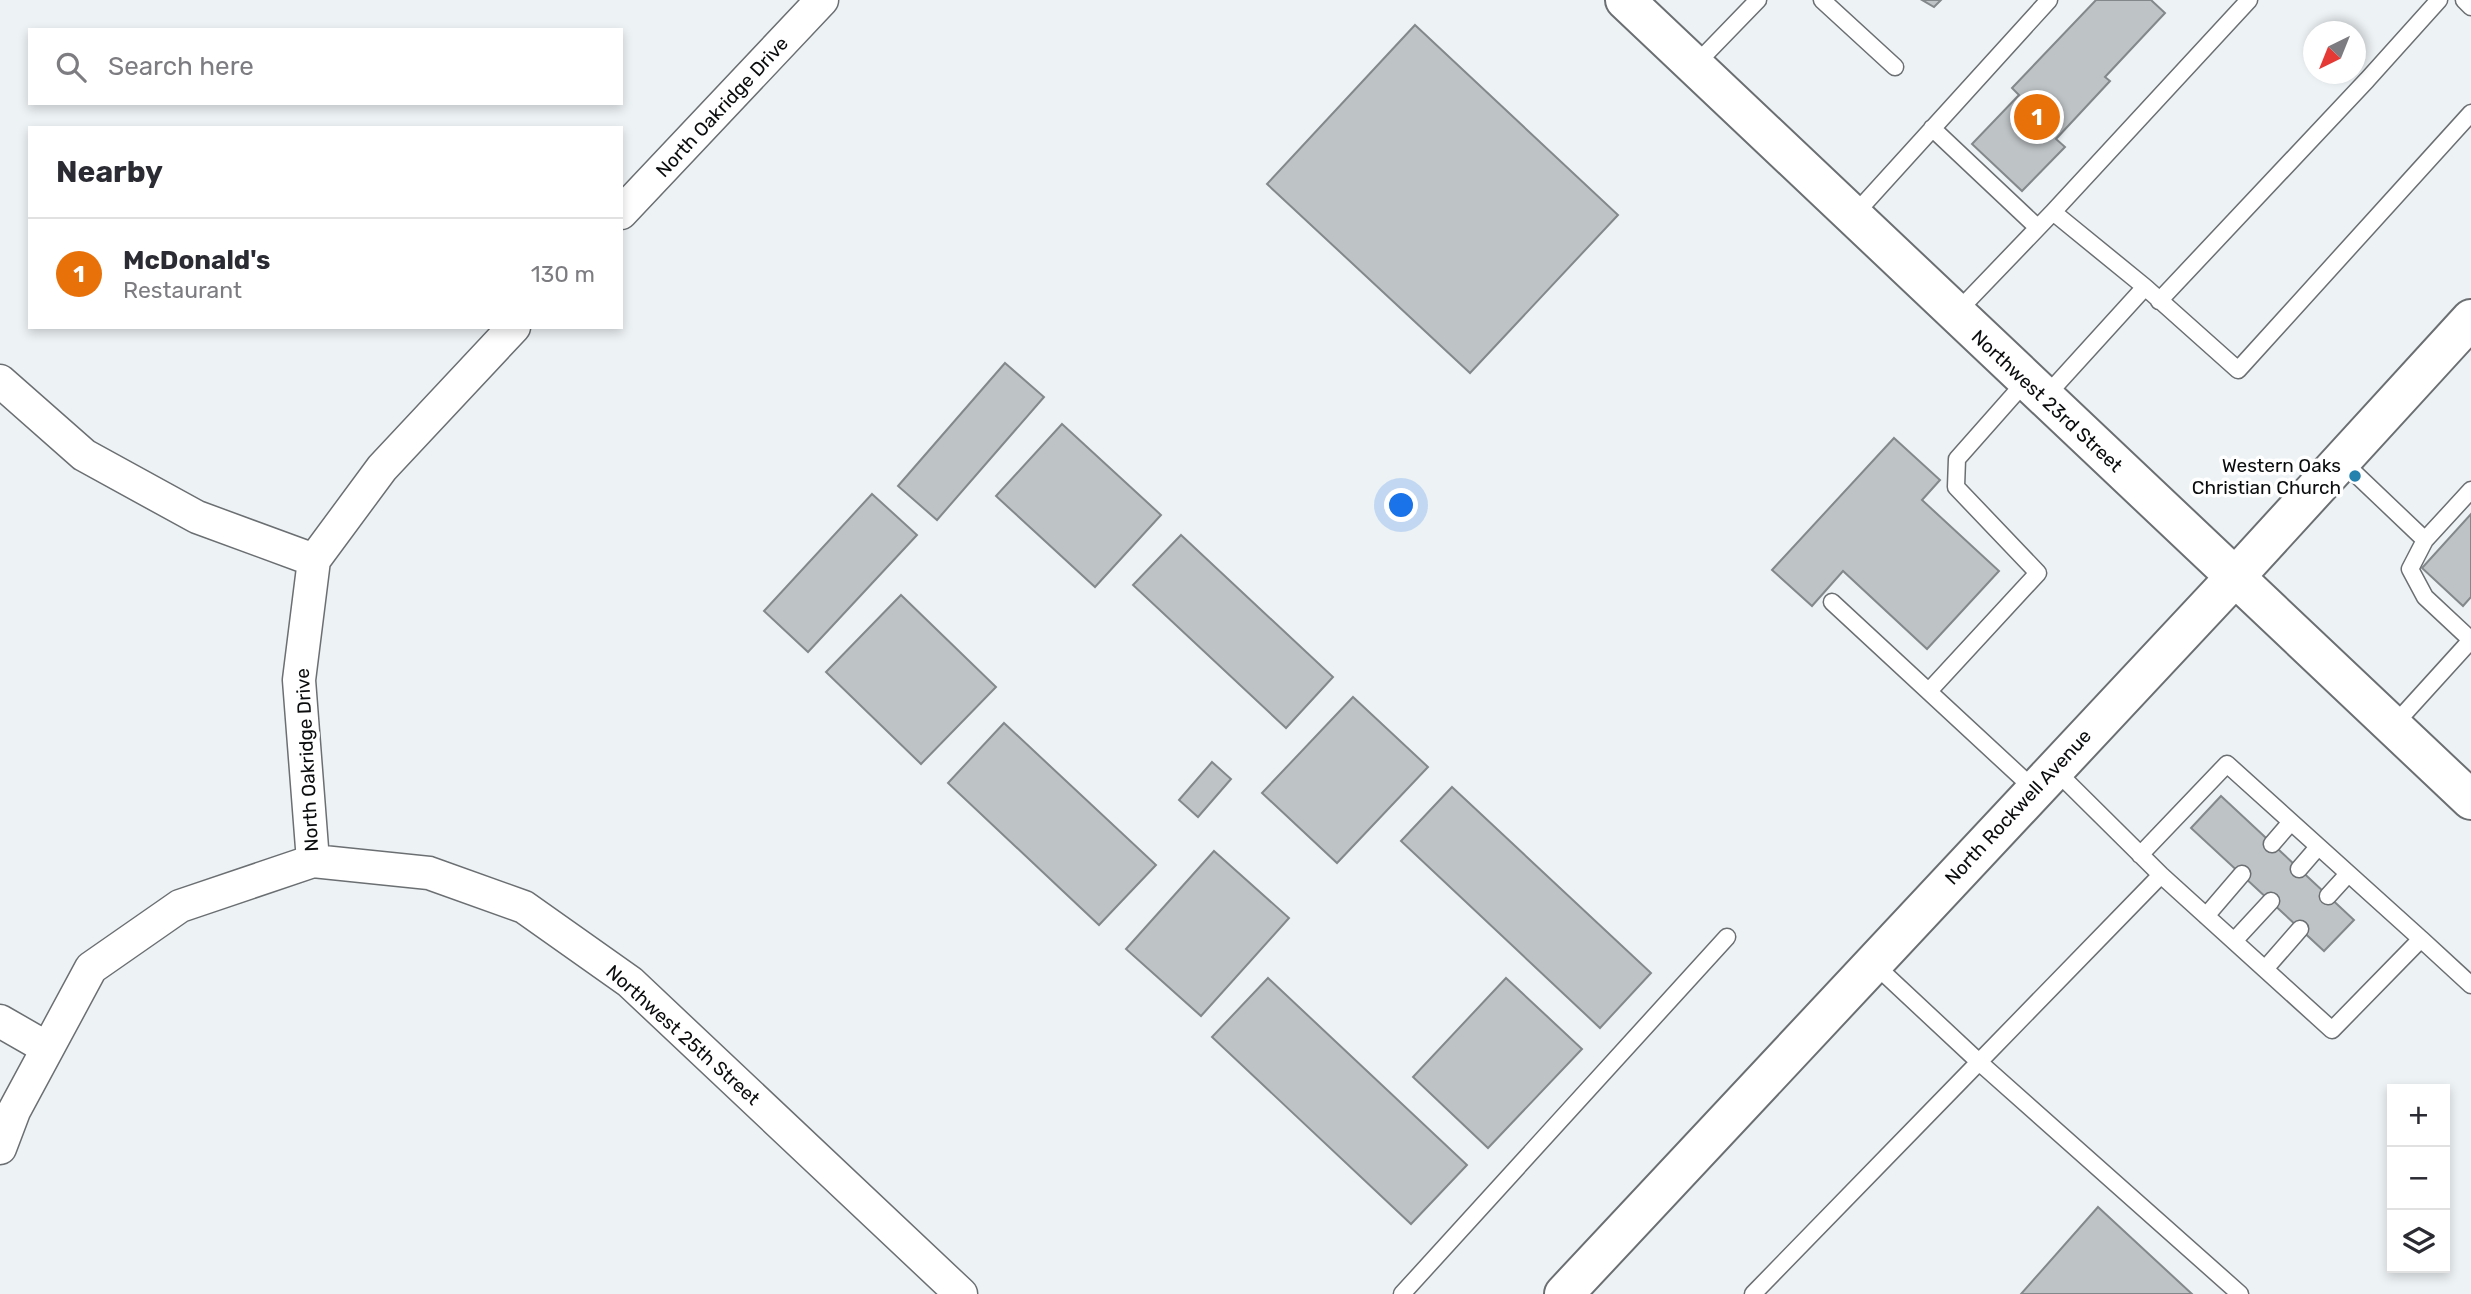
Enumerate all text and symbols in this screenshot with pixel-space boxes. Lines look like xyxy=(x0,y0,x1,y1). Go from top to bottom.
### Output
north arrow xyxy=(2303,21,2366,84)
search box xyxy=(28,28,623,105)
street label: North Oakridge Drive xyxy=(651,32,793,182)
icon: search xyxy=(52,48,90,86)
text: Search here xyxy=(108,51,254,82)
pin: 1 xyxy=(2014,91,2060,143)
text: Nearby xyxy=(56,154,163,190)
text: McDonald's xyxy=(123,245,271,276)
text: 1 xyxy=(73,260,85,288)
text: 130 m xyxy=(531,260,595,288)
text: Restaurant xyxy=(123,276,242,304)
street label: Northwest 23rd Street xyxy=(1967,325,2128,477)
place label: Western Oaks Christian Church xyxy=(2192,454,2341,499)
marker: Western Oaks Christian Church xyxy=(2347,468,2363,484)
your location xyxy=(1384,488,1418,522)
street label: North Oakridge Drive xyxy=(291,668,323,852)
street label: North Rockwell Avenue xyxy=(1940,725,2096,889)
street label: Northwest 25th Street xyxy=(602,960,765,1110)
map controls xyxy=(2387,1084,2450,1273)
button: + xyxy=(2387,1084,2450,1147)
button: − xyxy=(2387,1147,2450,1210)
button: layers xyxy=(2387,1210,2450,1273)

